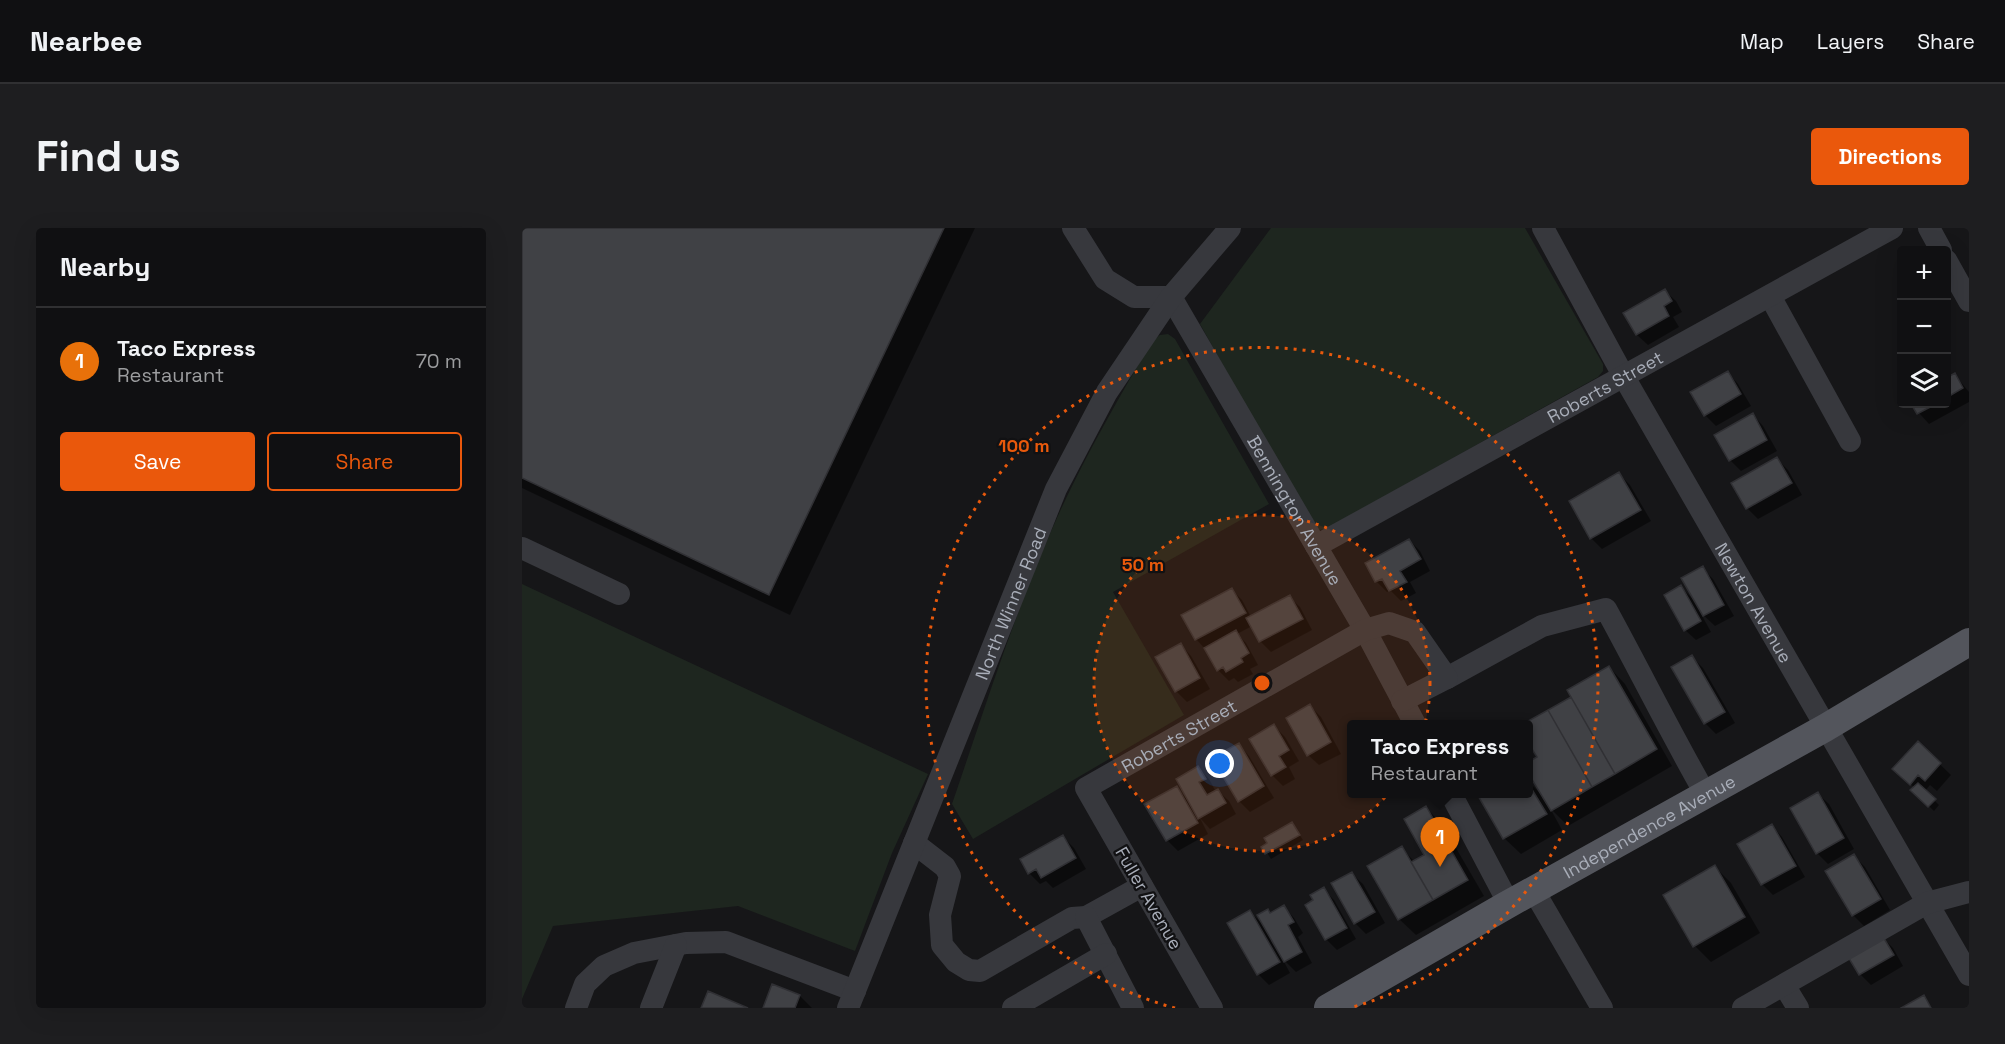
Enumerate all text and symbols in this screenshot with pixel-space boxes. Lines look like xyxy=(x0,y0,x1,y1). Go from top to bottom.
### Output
text: Nearbee xyxy=(30,23,142,59)
text: Map xyxy=(1740,28,1784,55)
text: Layers xyxy=(1817,28,1884,55)
text: Share xyxy=(1917,28,1975,55)
button: Directions xyxy=(1811,128,1969,185)
text: Find us xyxy=(36,130,181,183)
map controls xyxy=(1897,246,1951,408)
button: + xyxy=(1897,246,1951,300)
text: Nearby xyxy=(60,250,150,284)
button: − xyxy=(1897,300,1951,354)
text: Taco Express xyxy=(117,334,256,362)
street label: Roberts Street xyxy=(1543,345,1667,428)
text: 1 xyxy=(75,348,84,374)
text: 70 m xyxy=(416,348,462,374)
button: layers xyxy=(1897,354,1951,408)
text: Restaurant xyxy=(117,362,224,388)
street label: Bennington Avenue xyxy=(1242,431,1348,589)
button: Save xyxy=(60,432,255,491)
button: Share xyxy=(267,432,462,491)
text: 100 m xyxy=(998,434,1050,457)
street label: North Winner Road xyxy=(969,524,1051,683)
street label: Newton Avenue xyxy=(1710,538,1798,667)
text: 50 m xyxy=(1122,553,1164,576)
centre of rings xyxy=(1252,673,1272,693)
street label: Roberts Street xyxy=(1117,694,1240,777)
popup xyxy=(1347,720,1533,798)
text: Taco Express xyxy=(1371,732,1509,760)
your location xyxy=(1205,749,1234,778)
text: Restaurant xyxy=(1371,760,1478,786)
street label: Independence Avenue xyxy=(1559,769,1739,883)
pin: 1 xyxy=(1420,818,1460,867)
street label: Fuller Avenue xyxy=(1110,842,1188,954)

